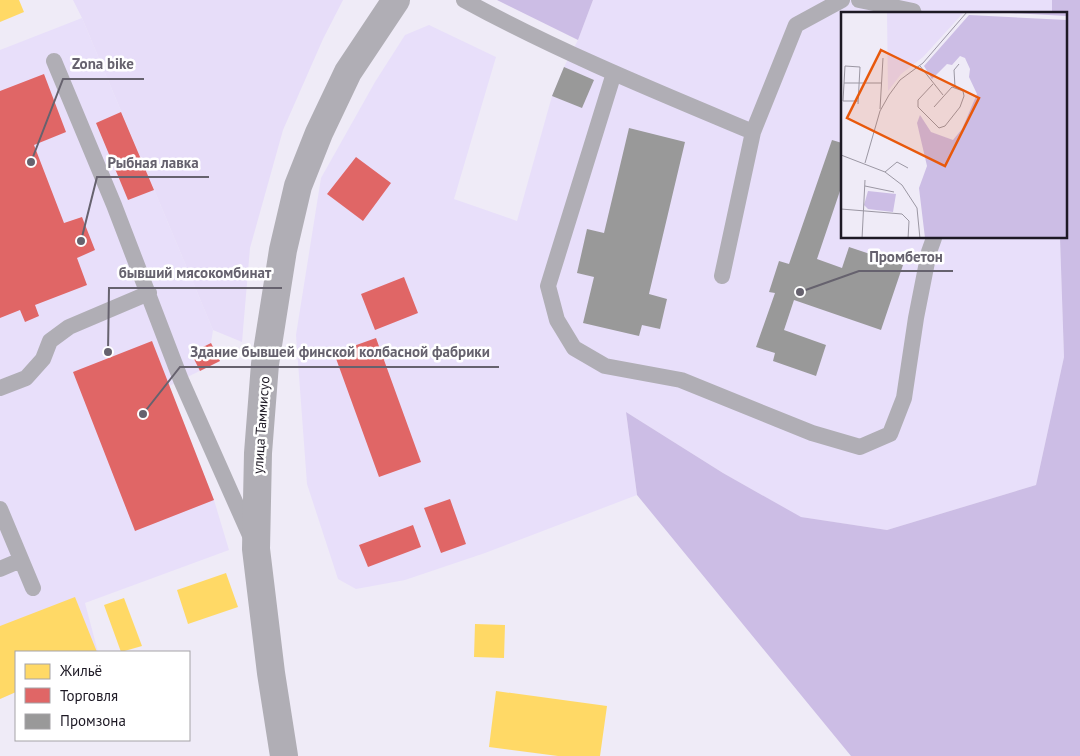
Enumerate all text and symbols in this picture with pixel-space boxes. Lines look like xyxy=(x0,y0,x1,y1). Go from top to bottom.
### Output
inset map xyxy=(841,12,1068,239)
callout: Zona bike xyxy=(63,49,144,79)
text: Zona bike xyxy=(72,54,134,73)
callout: Рыбная лавка xyxy=(97,147,209,177)
text: Рыбная лавка xyxy=(107,153,199,172)
callout: Промбетон xyxy=(859,241,953,271)
text: Промбетон xyxy=(869,247,943,266)
callout: бывший мясокомбинат xyxy=(109,258,282,288)
text: бывший мясокомбинат xyxy=(119,263,272,282)
callout: Здание бывшей финской колбасной фабрики xyxy=(180,337,499,367)
text: Здание бывшей финской колбасной фабрики xyxy=(190,342,490,361)
street label: улица Таммисуо xyxy=(249,376,273,474)
legend xyxy=(15,651,190,741)
text: Жильё xyxy=(59,661,102,680)
text: Торговля xyxy=(60,686,118,705)
text: Промзона xyxy=(60,711,126,730)

